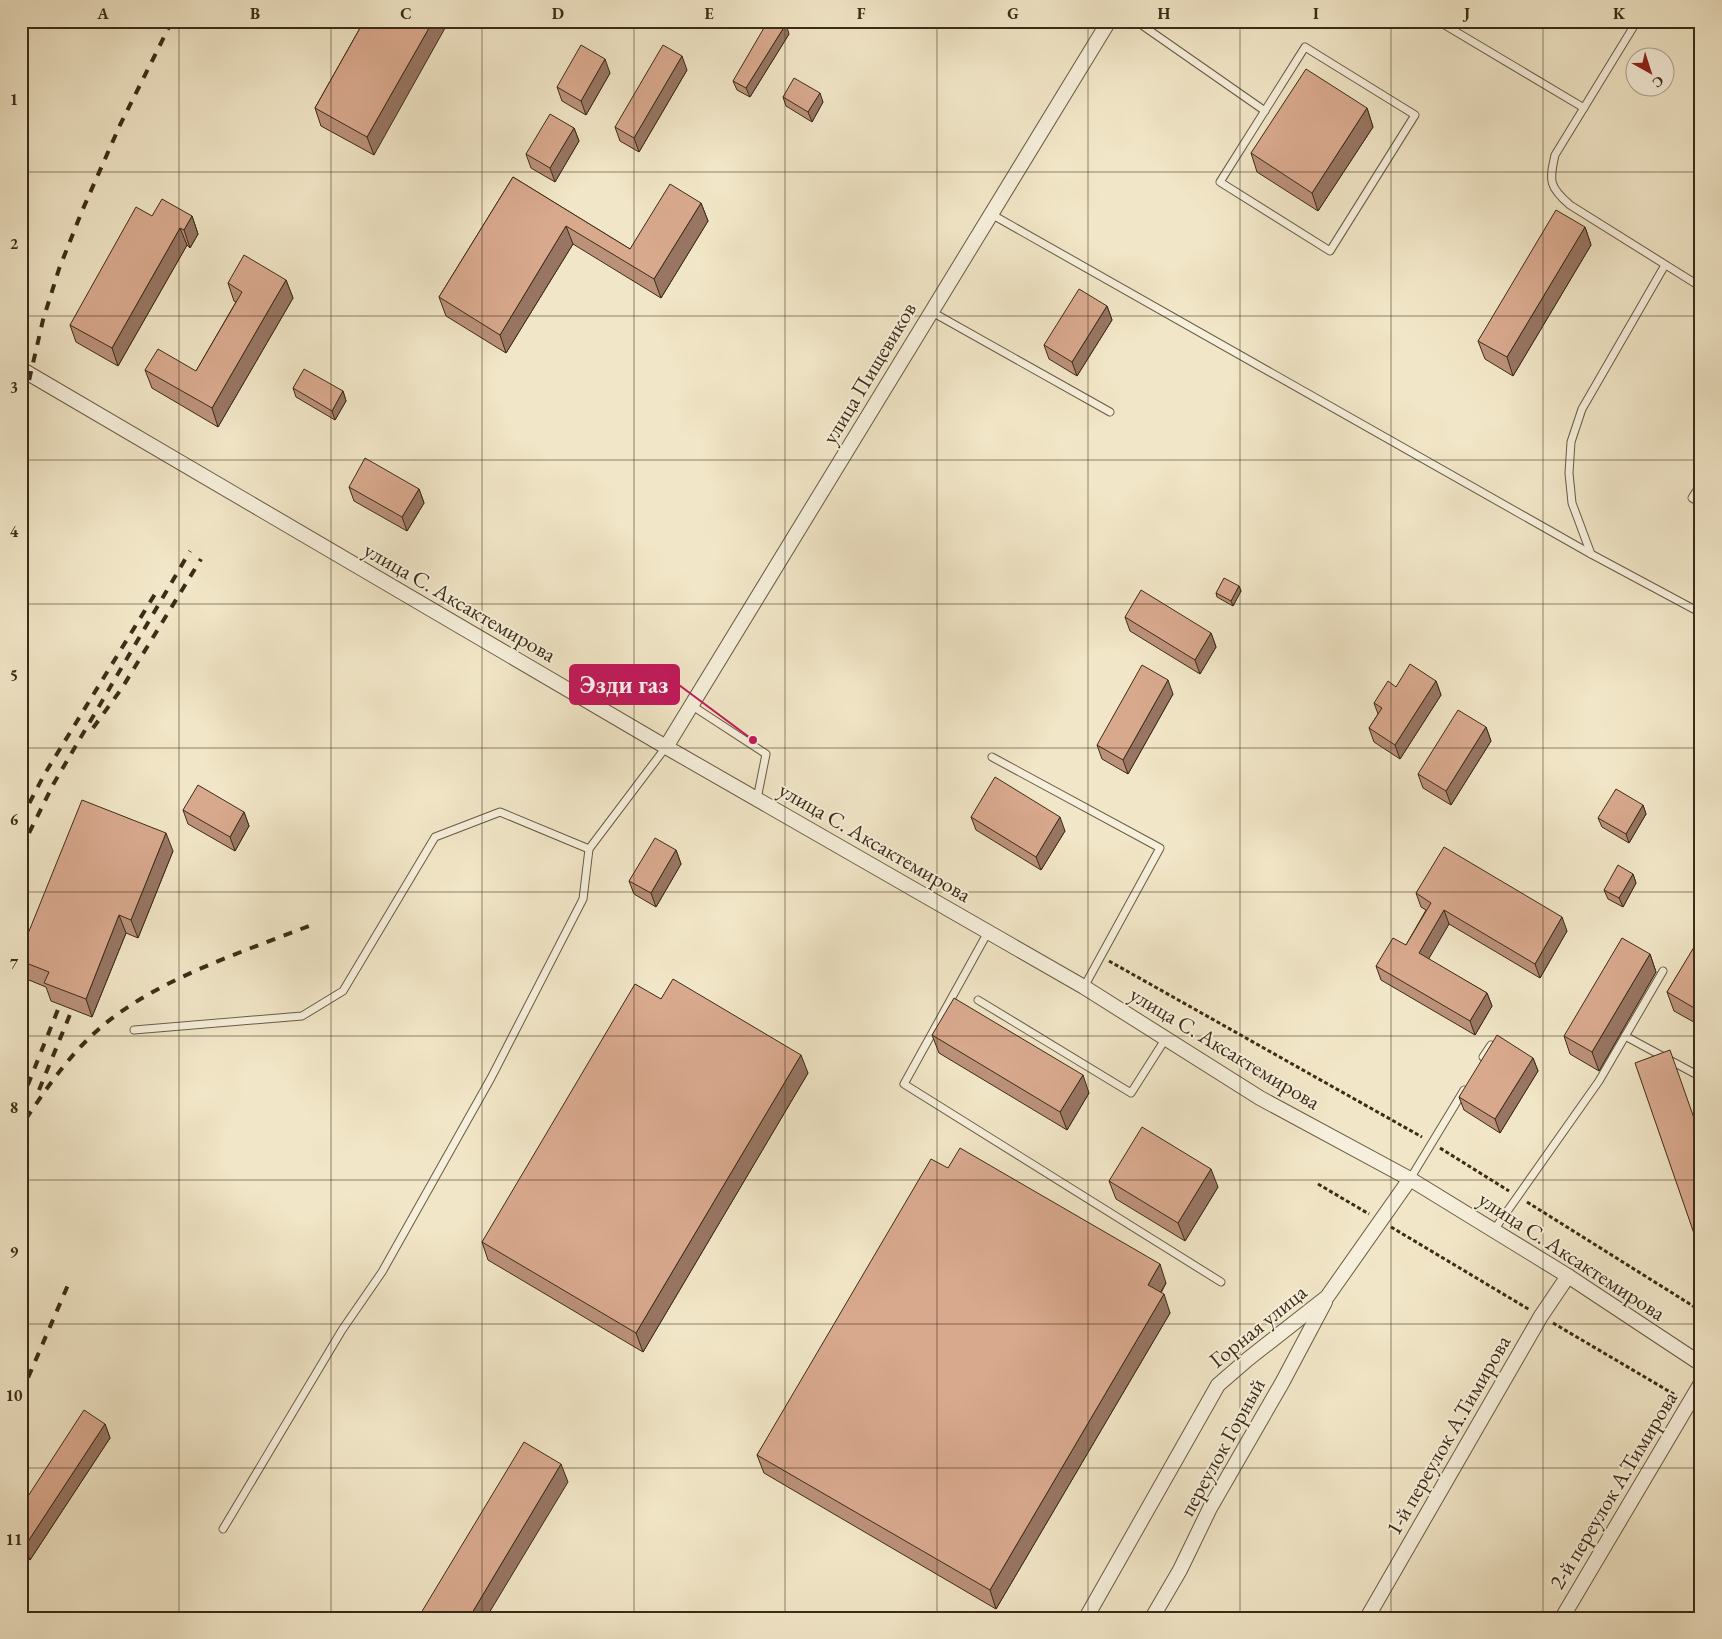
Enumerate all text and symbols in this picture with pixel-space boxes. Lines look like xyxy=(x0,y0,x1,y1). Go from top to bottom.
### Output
text: A xyxy=(96,3,109,24)
text: B xyxy=(250,3,260,24)
text: C xyxy=(400,3,412,24)
text: D xyxy=(552,3,564,24)
text: E xyxy=(704,3,714,24)
text: F xyxy=(857,3,866,24)
text: G xyxy=(1007,3,1019,24)
text: H xyxy=(1158,3,1171,24)
text: I xyxy=(1313,3,1319,24)
text: J xyxy=(1462,3,1470,24)
text: K xyxy=(1613,3,1626,24)
north arrow xyxy=(1624,48,1674,98)
text: С xyxy=(1649,72,1668,92)
text: 1 xyxy=(10,89,18,110)
text: 2 xyxy=(10,233,19,254)
street label: улица Пищевиков xyxy=(815,297,923,449)
text: 3 xyxy=(10,377,18,398)
text: 4 xyxy=(10,521,19,542)
street label: улица С. Аксактемирова xyxy=(359,535,562,669)
text: 5 xyxy=(10,665,18,686)
callout: Эзди газ xyxy=(570,665,679,704)
text: Эзди газ xyxy=(580,669,668,700)
street label: улица С. Аксактемирова xyxy=(774,775,977,909)
text: 6 xyxy=(10,809,19,830)
text: 7 xyxy=(10,953,19,974)
street label: улица С. Аксактемирова xyxy=(1124,980,1326,1117)
text: 8 xyxy=(10,1097,18,1118)
street label: улица С. Аксактемирова xyxy=(1473,1185,1671,1327)
text: 9 xyxy=(10,1241,19,1262)
street label: Горная улица xyxy=(1203,1278,1313,1374)
street label: 1-й переулок А.Тимирова xyxy=(1379,1330,1517,1540)
street label: переулок Горный xyxy=(1172,1373,1272,1521)
text: 10 xyxy=(6,1385,23,1406)
street label: 2-й переулок А.Тимирова xyxy=(1542,1385,1684,1594)
text: 11 xyxy=(6,1529,22,1550)

